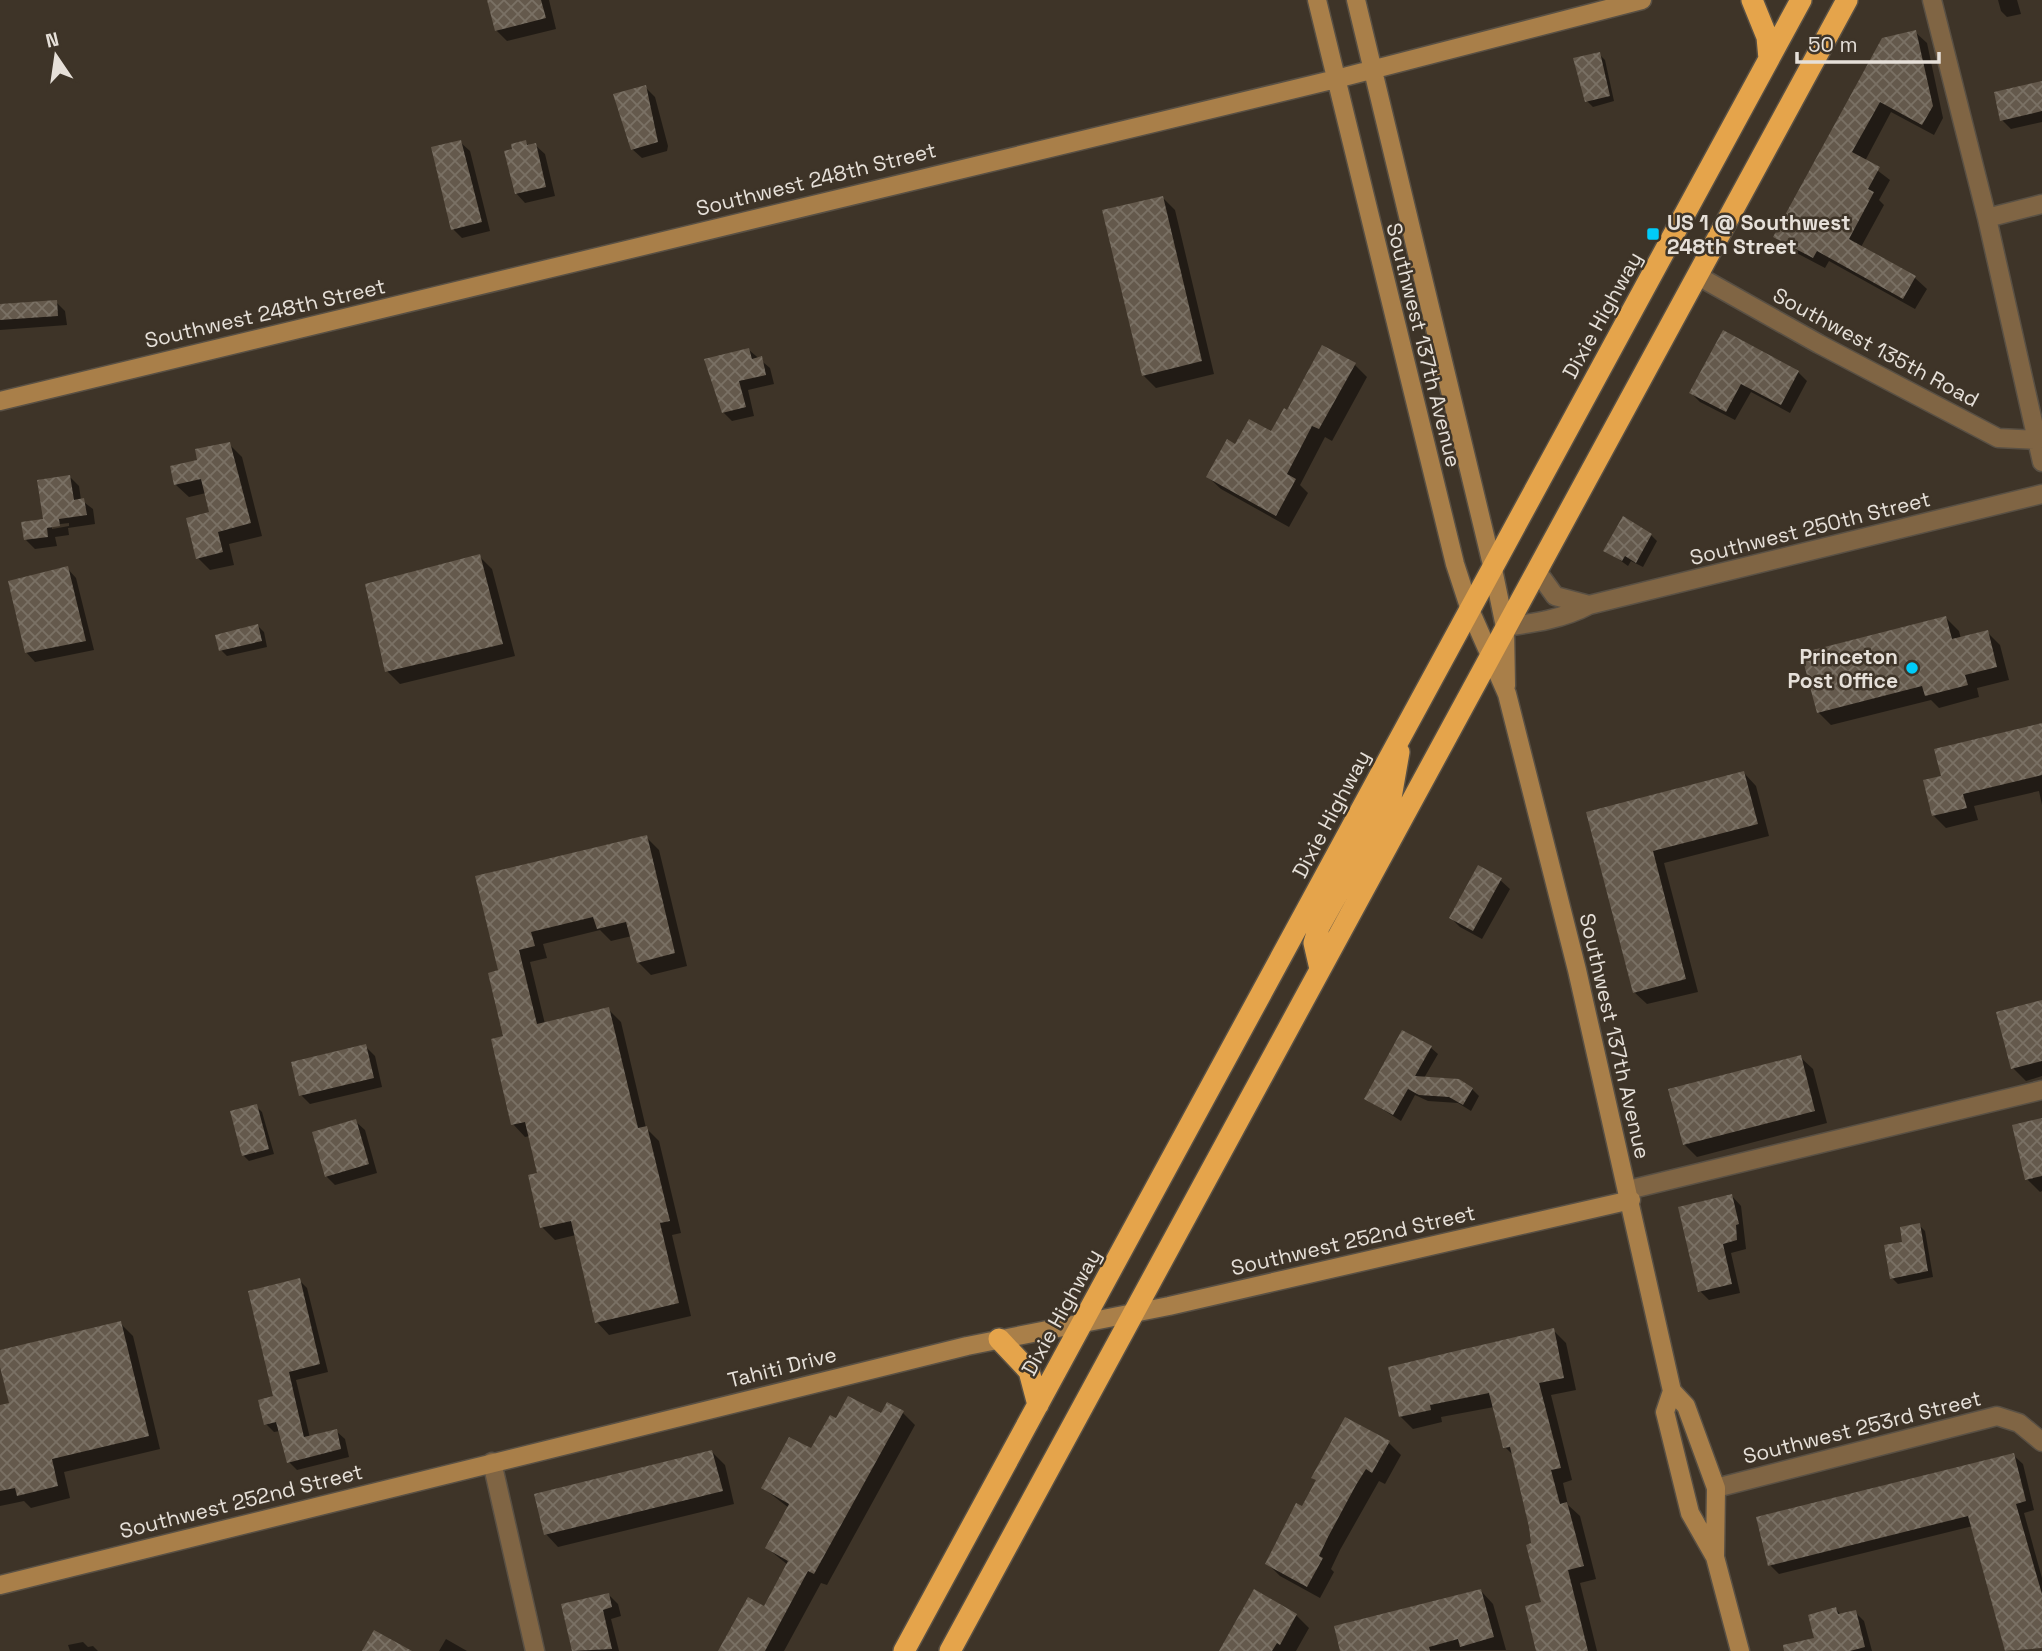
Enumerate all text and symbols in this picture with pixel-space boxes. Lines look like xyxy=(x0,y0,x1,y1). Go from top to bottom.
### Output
north arrow xyxy=(21,21,91,91)
scale bar xyxy=(1797,21,1939,65)
text: N xyxy=(43,26,61,54)
text: 50 m xyxy=(1808,31,1858,58)
street label: Southwest 248th Street xyxy=(693,136,939,222)
place label: US 1 @ Southwest 248th Street xyxy=(1667,209,1851,260)
street label: Southwest 137th Avenue xyxy=(1381,220,1467,470)
marker: US 1 @ Southwest 248th Street xyxy=(1645,226,1661,242)
street label: Dixie Highway xyxy=(1556,247,1648,383)
street label: Southwest 248th Street xyxy=(142,272,388,354)
street label: Southwest 135th Road xyxy=(1768,281,1984,413)
street label: Southwest 250th Street xyxy=(1687,485,1933,571)
place label: Princeton Post Office xyxy=(1787,643,1898,694)
marker: Princeton Post Office xyxy=(1904,660,1920,676)
street label: Dixie Highway xyxy=(1286,745,1376,883)
street label: Southwest 137th Avenue xyxy=(1574,911,1656,1161)
street label: Southwest 252nd Street xyxy=(1228,1199,1478,1281)
street label: Dixie Highway xyxy=(1015,1244,1107,1380)
street label: Tahiti Drive xyxy=(725,1340,839,1394)
street label: Southwest 253rd Street xyxy=(1740,1384,1984,1470)
street label: Southwest 252nd Street xyxy=(117,1458,365,1544)

